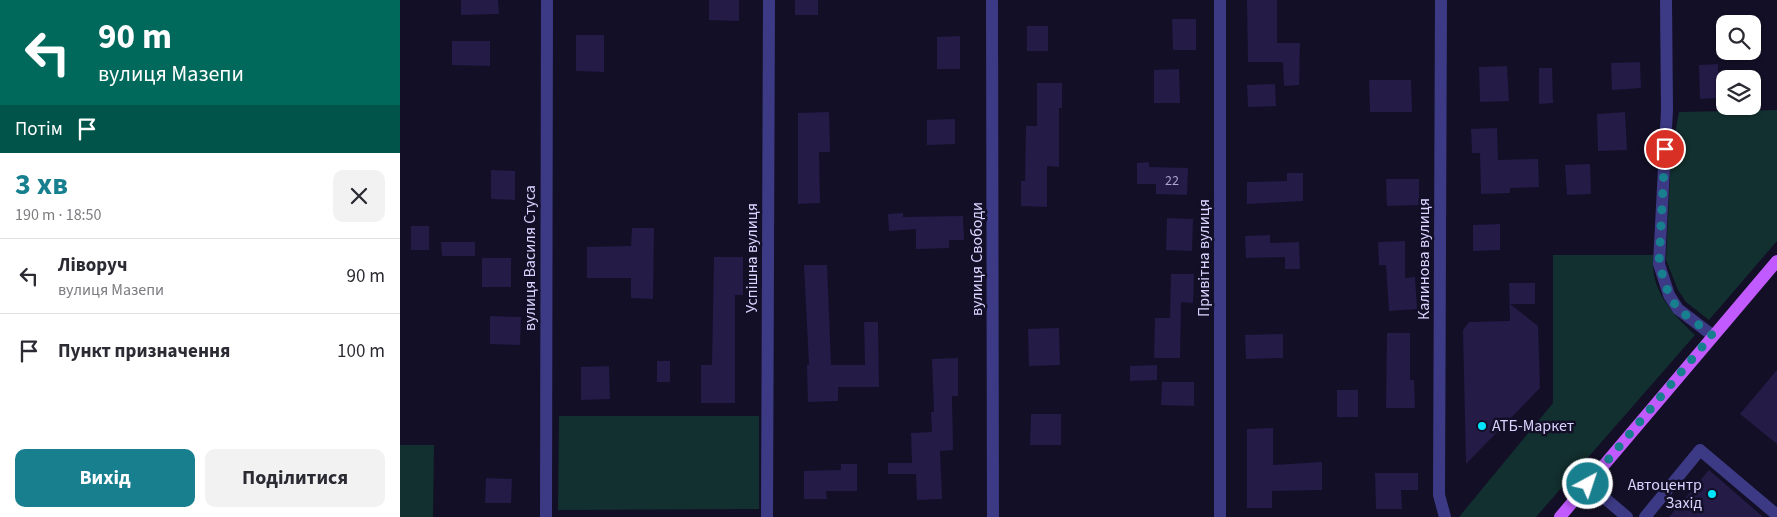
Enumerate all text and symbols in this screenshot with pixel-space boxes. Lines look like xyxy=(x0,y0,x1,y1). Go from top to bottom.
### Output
text: 90 m xyxy=(98,12,172,62)
map controls xyxy=(1716,15,1761,115)
button: search xyxy=(1716,15,1761,60)
icon: left xyxy=(15,20,80,85)
text: вулиця Мазепи xyxy=(98,58,244,90)
button: layers xyxy=(1716,70,1761,115)
icon: arrive xyxy=(73,115,101,143)
text: Потім xyxy=(15,116,63,143)
pin xyxy=(1644,128,1686,170)
icon: arrive xyxy=(1651,135,1679,163)
text: 3 хв xyxy=(15,163,68,206)
button: close xyxy=(333,170,385,222)
house number: 22 xyxy=(1165,171,1179,191)
street label: вулиця Василя Стуса xyxy=(519,185,541,331)
street label: Калинова вулиця xyxy=(1413,198,1435,320)
street label: Привітна вулиця xyxy=(1193,199,1215,317)
street label: вулиця Свободи xyxy=(966,202,988,316)
street label: Успішна вулиця xyxy=(741,203,763,313)
text: 190 m · 18:50 xyxy=(15,204,102,226)
text: Ліворуч xyxy=(58,252,127,279)
icon: left xyxy=(15,262,43,290)
text: 90 m xyxy=(347,263,385,290)
text: вулиця Мазепи xyxy=(58,279,164,301)
icon: arrive xyxy=(15,337,43,365)
text: Пункт призначення xyxy=(58,338,230,365)
text: 100 m xyxy=(337,338,385,365)
place label: АТБ-Маркет xyxy=(1492,415,1574,437)
marker: АТБ-Маркет xyxy=(1476,420,1488,432)
button: Вихід xyxy=(15,449,195,507)
button: Поділитися xyxy=(205,449,385,507)
position arrow xyxy=(1561,457,1613,509)
place label: Автоцентр Захід xyxy=(1628,474,1702,514)
marker: Автоцентр Захід xyxy=(1706,488,1718,500)

